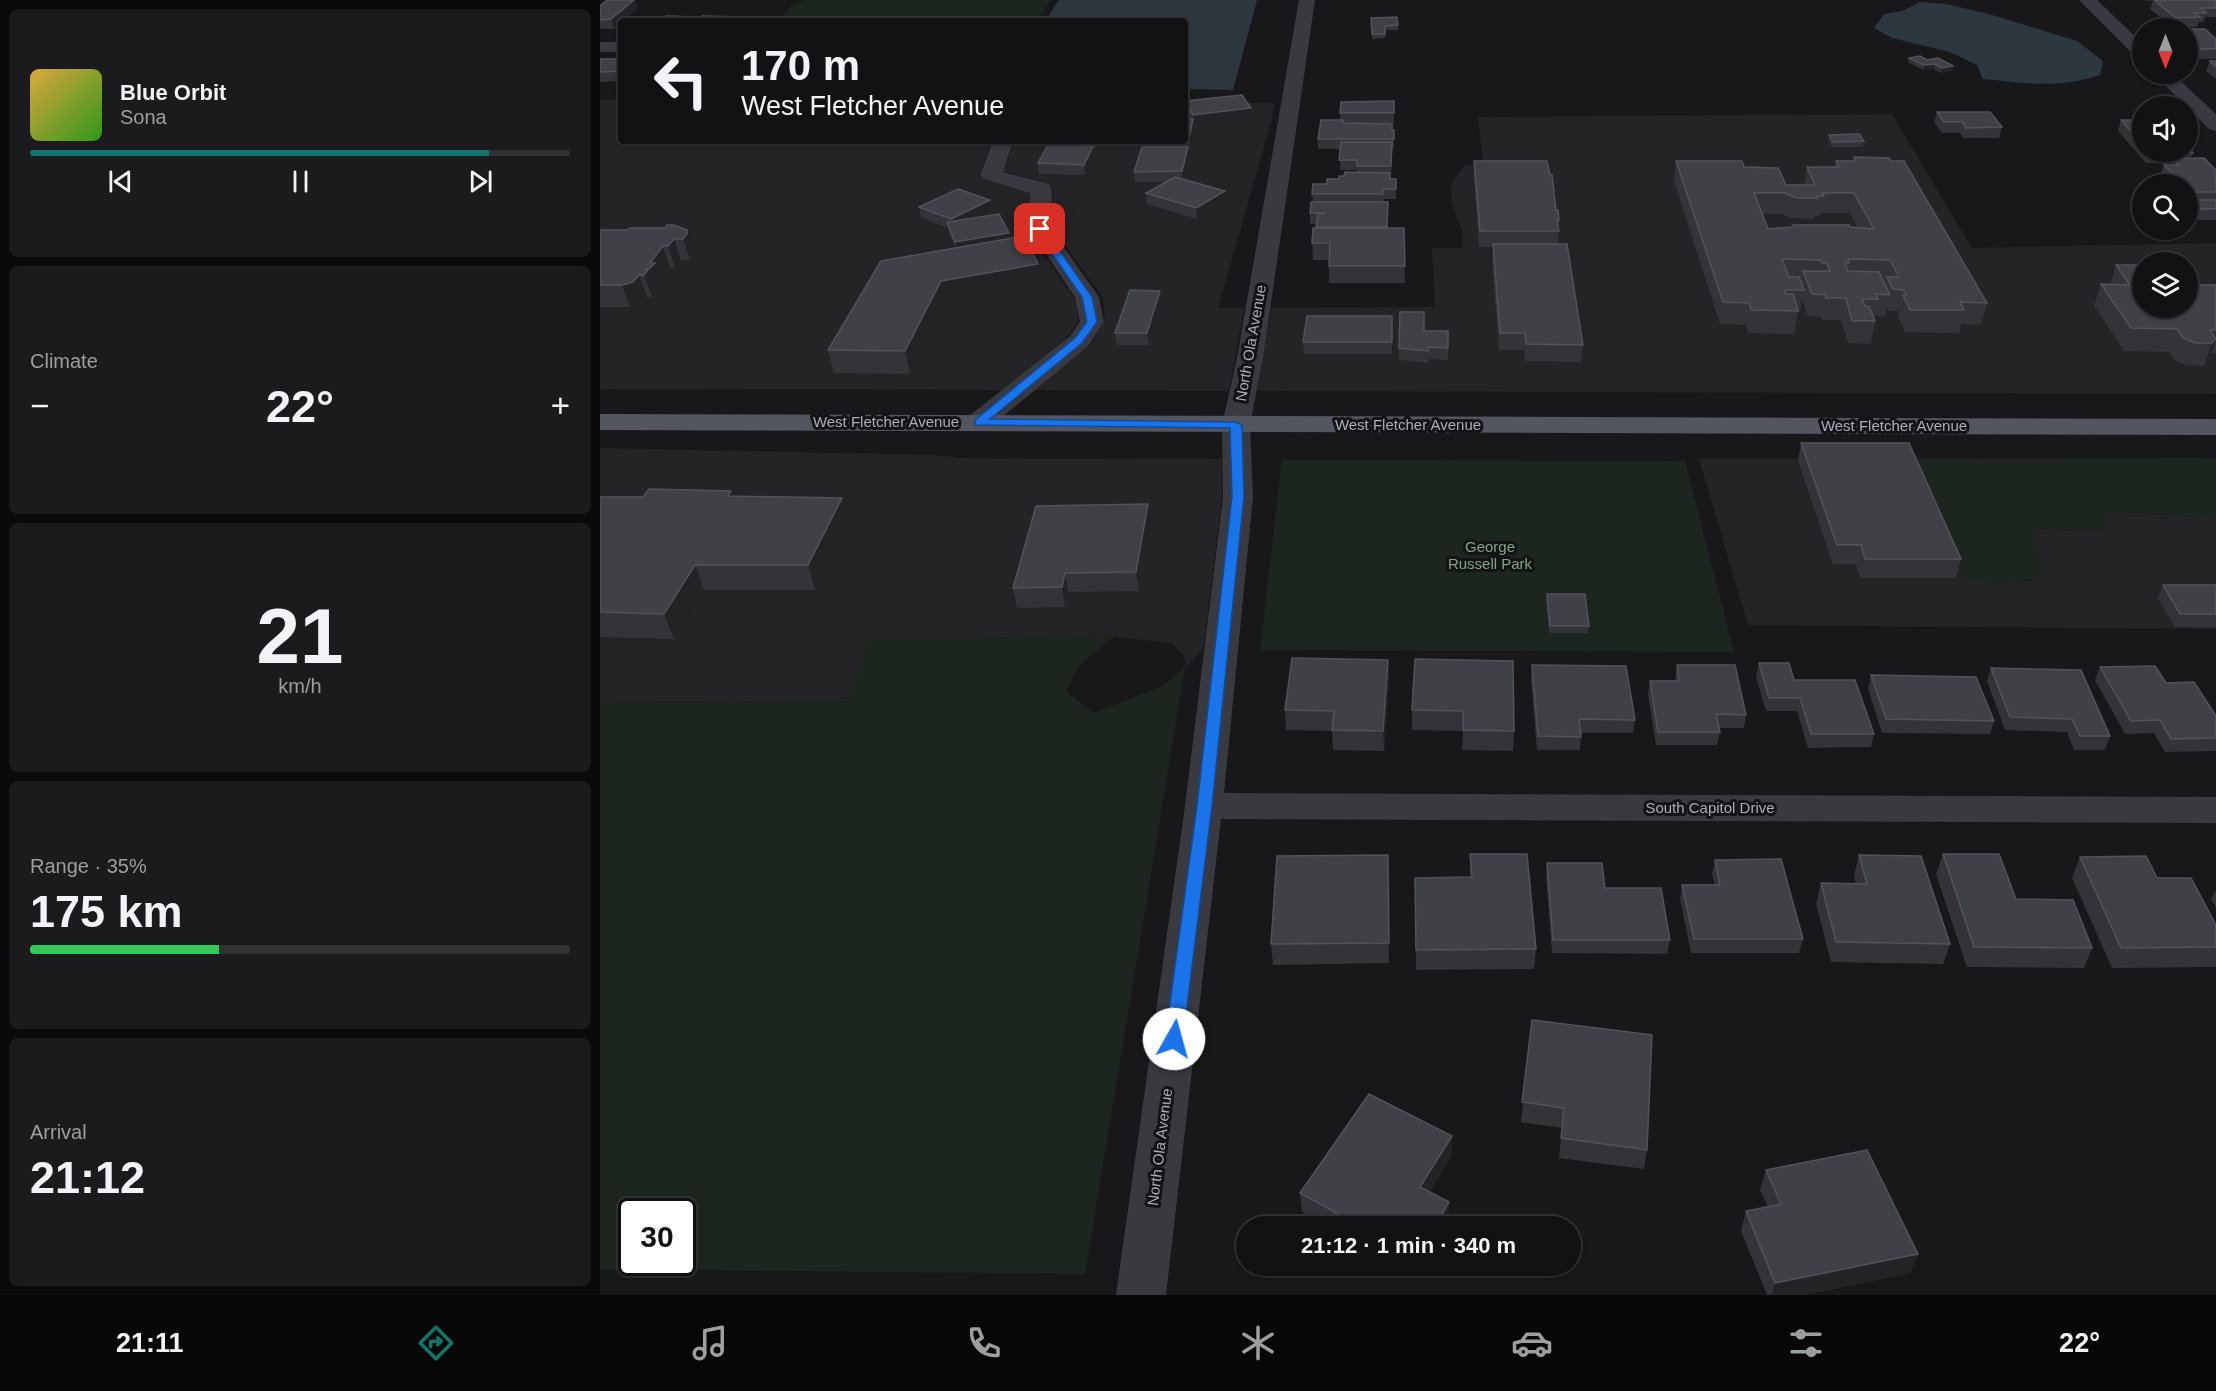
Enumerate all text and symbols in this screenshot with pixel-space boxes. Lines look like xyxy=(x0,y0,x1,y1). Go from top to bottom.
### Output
north arrow xyxy=(2132,18,2198,84)
map controls xyxy=(2132,18,2198,318)
icon: left xyxy=(642,42,720,120)
text: 170 m xyxy=(741,42,860,89)
text: Blue Orbit xyxy=(120,80,226,105)
text: West Fletcher Avenue xyxy=(741,91,1004,121)
button: sound xyxy=(2132,96,2198,162)
text: Sona xyxy=(120,106,167,128)
icon: previous xyxy=(104,165,137,198)
icon: pause xyxy=(284,165,317,198)
icon: next xyxy=(464,165,497,198)
button: search xyxy=(2132,174,2198,240)
pin xyxy=(1014,203,1065,254)
icon: arrive xyxy=(1023,212,1056,245)
button: layers xyxy=(2132,252,2198,318)
street label: North Ola Avenue xyxy=(1232,283,1269,403)
text: Climate xyxy=(30,350,98,372)
text: 22° xyxy=(266,381,334,432)
text: − xyxy=(30,387,49,424)
text: + xyxy=(551,387,570,424)
street label: West Fletcher Avenue xyxy=(813,413,959,430)
street label: West Fletcher Avenue xyxy=(1335,416,1481,433)
street label: West Fletcher Avenue xyxy=(1821,417,1967,434)
park label: George Russell Park xyxy=(1448,538,1533,572)
text: 21 xyxy=(257,592,343,680)
text: km/h xyxy=(278,675,322,697)
street label: South Capitol Drive xyxy=(1645,799,1775,816)
text: Range · 35% xyxy=(30,855,147,877)
text: 175 km xyxy=(30,886,183,937)
position arrow xyxy=(1142,1007,1206,1071)
street label: North Ola Avenue xyxy=(1144,1087,1175,1207)
text: Arrival xyxy=(30,1121,87,1143)
text: 21:12 xyxy=(30,1152,145,1203)
speed limit sign: 30 xyxy=(618,1198,696,1276)
text: 21:12 · 1 min · 340 m xyxy=(1301,1233,1516,1258)
icon: directions xyxy=(415,1322,457,1364)
icon: music xyxy=(689,1322,731,1364)
icon: phone xyxy=(963,1322,1005,1364)
icon: climate xyxy=(1237,1322,1279,1364)
icon: car xyxy=(1511,1322,1553,1364)
icon: filters xyxy=(1785,1322,1827,1364)
text: 21:11 xyxy=(116,1328,184,1358)
text: 22° xyxy=(2059,1328,2100,1358)

